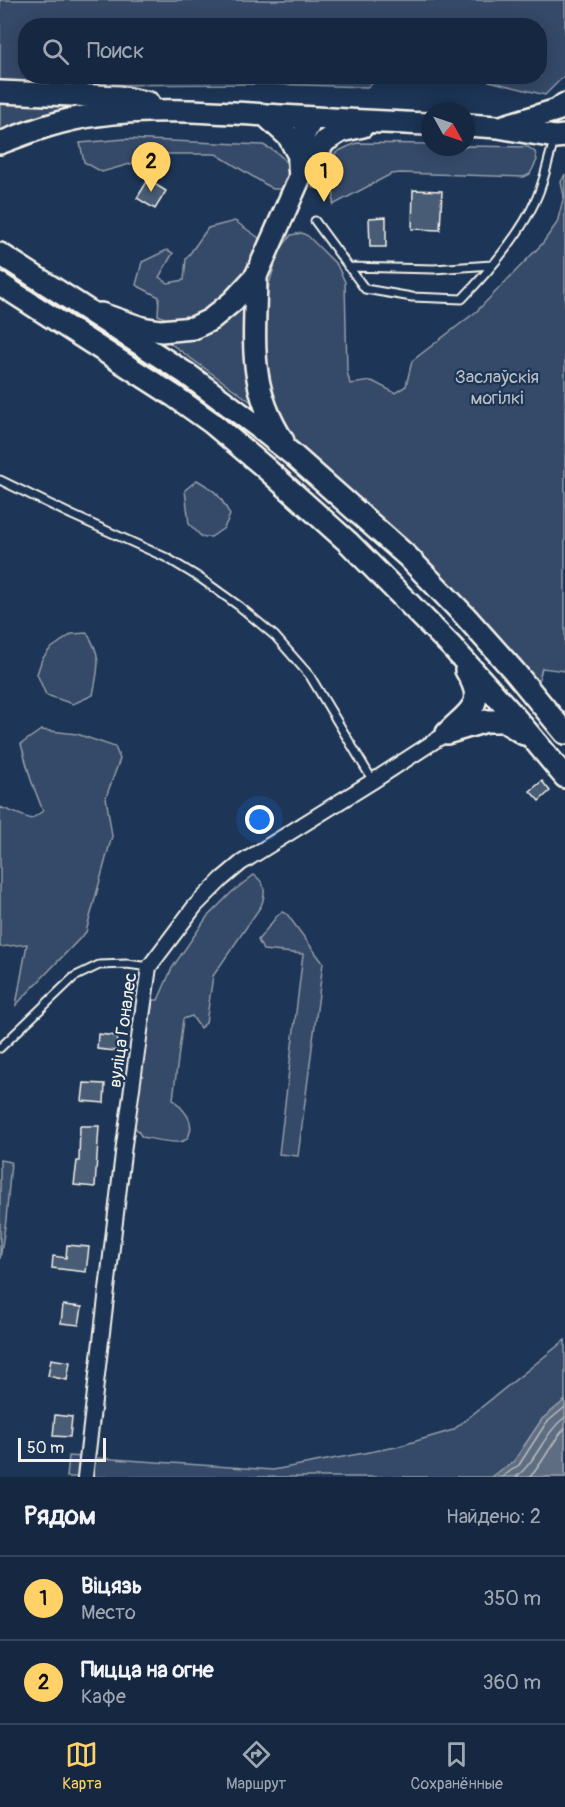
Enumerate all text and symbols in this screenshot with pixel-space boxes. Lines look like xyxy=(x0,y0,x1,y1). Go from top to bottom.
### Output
search box xyxy=(18,18,547,84)
icon: search xyxy=(39,35,72,68)
text: Поиск xyxy=(87,37,144,65)
north arrow xyxy=(421,102,475,156)
pin: 2 xyxy=(132,142,170,192)
pin: 1 xyxy=(304,152,344,202)
park label: Заслаўскія могілкі xyxy=(455,366,539,410)
your location xyxy=(245,805,274,834)
street label: вуліца Гоналес xyxy=(104,971,142,1089)
scale bar xyxy=(18,1435,106,1462)
text: 50 m xyxy=(27,1438,64,1458)
text: Рядом xyxy=(24,1500,96,1532)
text: Найдено: 2 xyxy=(446,1504,541,1529)
text: Віцязь xyxy=(81,1572,142,1600)
text: 1 xyxy=(40,1586,47,1611)
text: 350 m xyxy=(483,1586,541,1611)
text: Место xyxy=(81,1600,136,1625)
text: Пицца на огне xyxy=(81,1656,214,1684)
text: 2 xyxy=(38,1670,49,1695)
text: 360 m xyxy=(482,1670,541,1695)
text: Кафе xyxy=(81,1684,126,1709)
tab: Карта xyxy=(62,1738,102,1794)
tab: Маршрут xyxy=(226,1738,286,1794)
tab: Сохранённые xyxy=(411,1738,503,1794)

